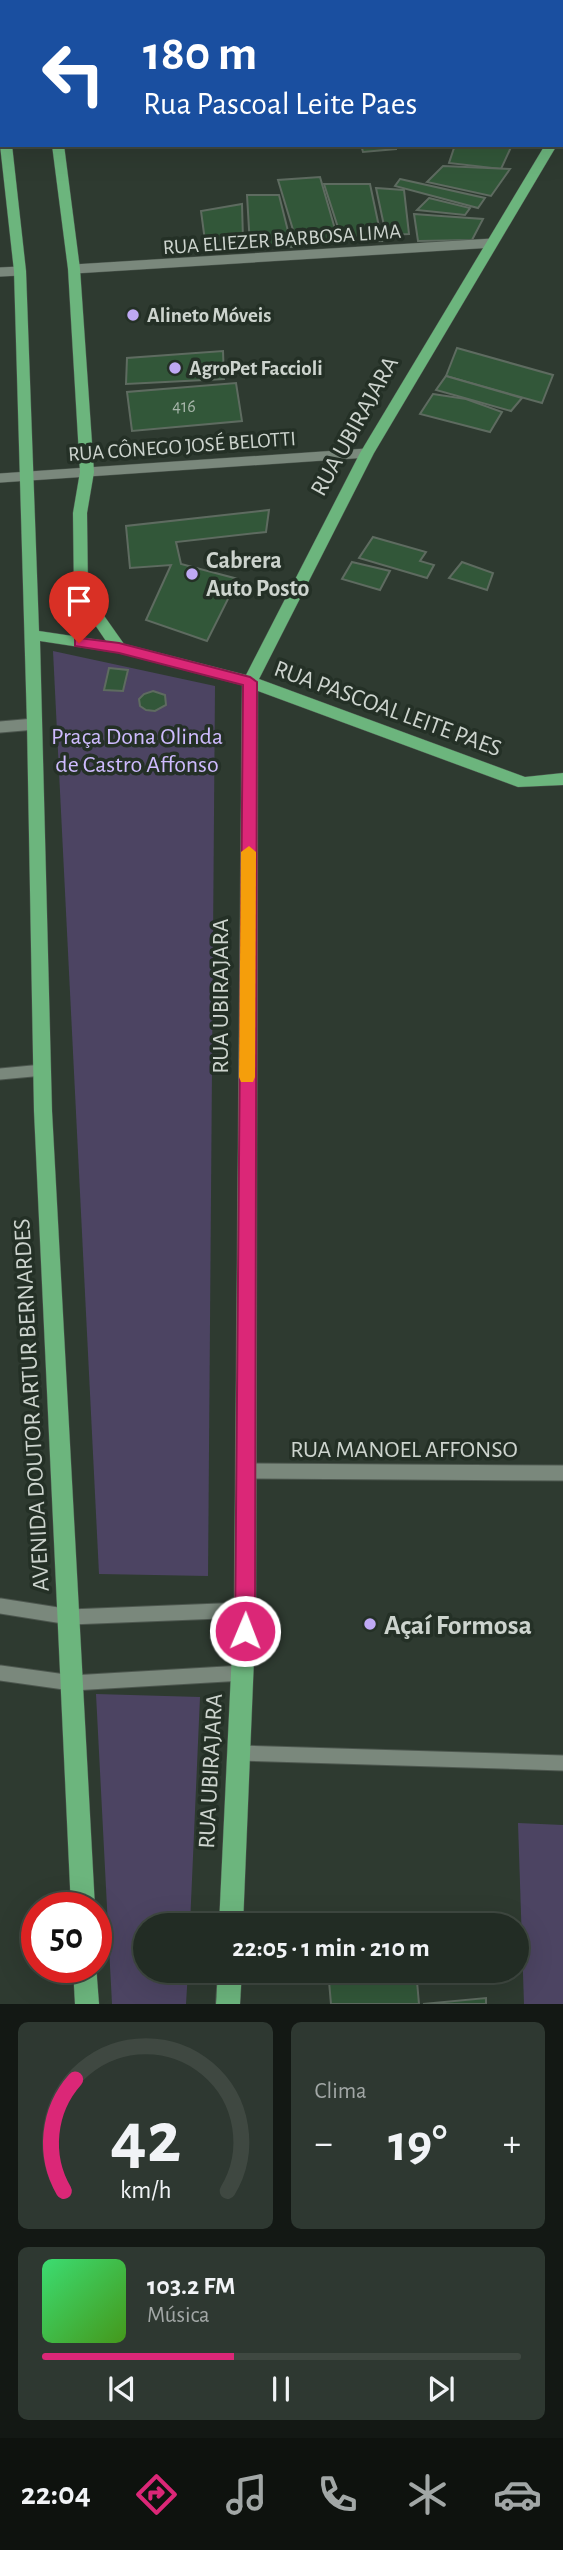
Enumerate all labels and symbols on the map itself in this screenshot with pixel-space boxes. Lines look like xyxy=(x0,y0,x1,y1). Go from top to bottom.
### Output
street label: RUA ELIEZER BARBOSA LIMA xyxy=(162,221,402,258)
place label: Alineto Móveis xyxy=(147,305,271,326)
marker: Alineto Móveis xyxy=(125,307,141,323)
street label: RUA UBIRAJARA xyxy=(307,353,403,500)
place label: AgroPet Faccioli xyxy=(189,358,323,379)
marker: AgroPet Faccioli xyxy=(167,360,183,376)
house number: 416 xyxy=(172,398,196,416)
street label: RUA CÔNEGO JOSÉ BELOTTI xyxy=(67,426,297,465)
place label: Cabrera Auto Posto xyxy=(206,549,309,601)
marker: Cabrera Auto Posto xyxy=(184,566,200,582)
pin xyxy=(49,571,109,643)
street label: RUA PASCOAL LEITE PAES xyxy=(271,657,504,761)
park label: Praça Dona Olinda de Castro Affonso xyxy=(51,725,223,777)
street label: RUA UBIRAJARA xyxy=(209,918,233,1074)
street label: AVENIDA DOUTOR ARTUR BERNARDES xyxy=(10,1218,54,1592)
street label: RUA MANOEL AFFONSO xyxy=(290,1438,518,1462)
position arrow xyxy=(208,1594,282,1668)
place label: Açaí Formosa xyxy=(384,1612,532,1640)
marker: Açaí Formosa xyxy=(362,1616,378,1632)
street label: RUA UBIRAJARA xyxy=(195,1693,227,1849)
speed limit sign: 50 xyxy=(21,1892,112,1983)

